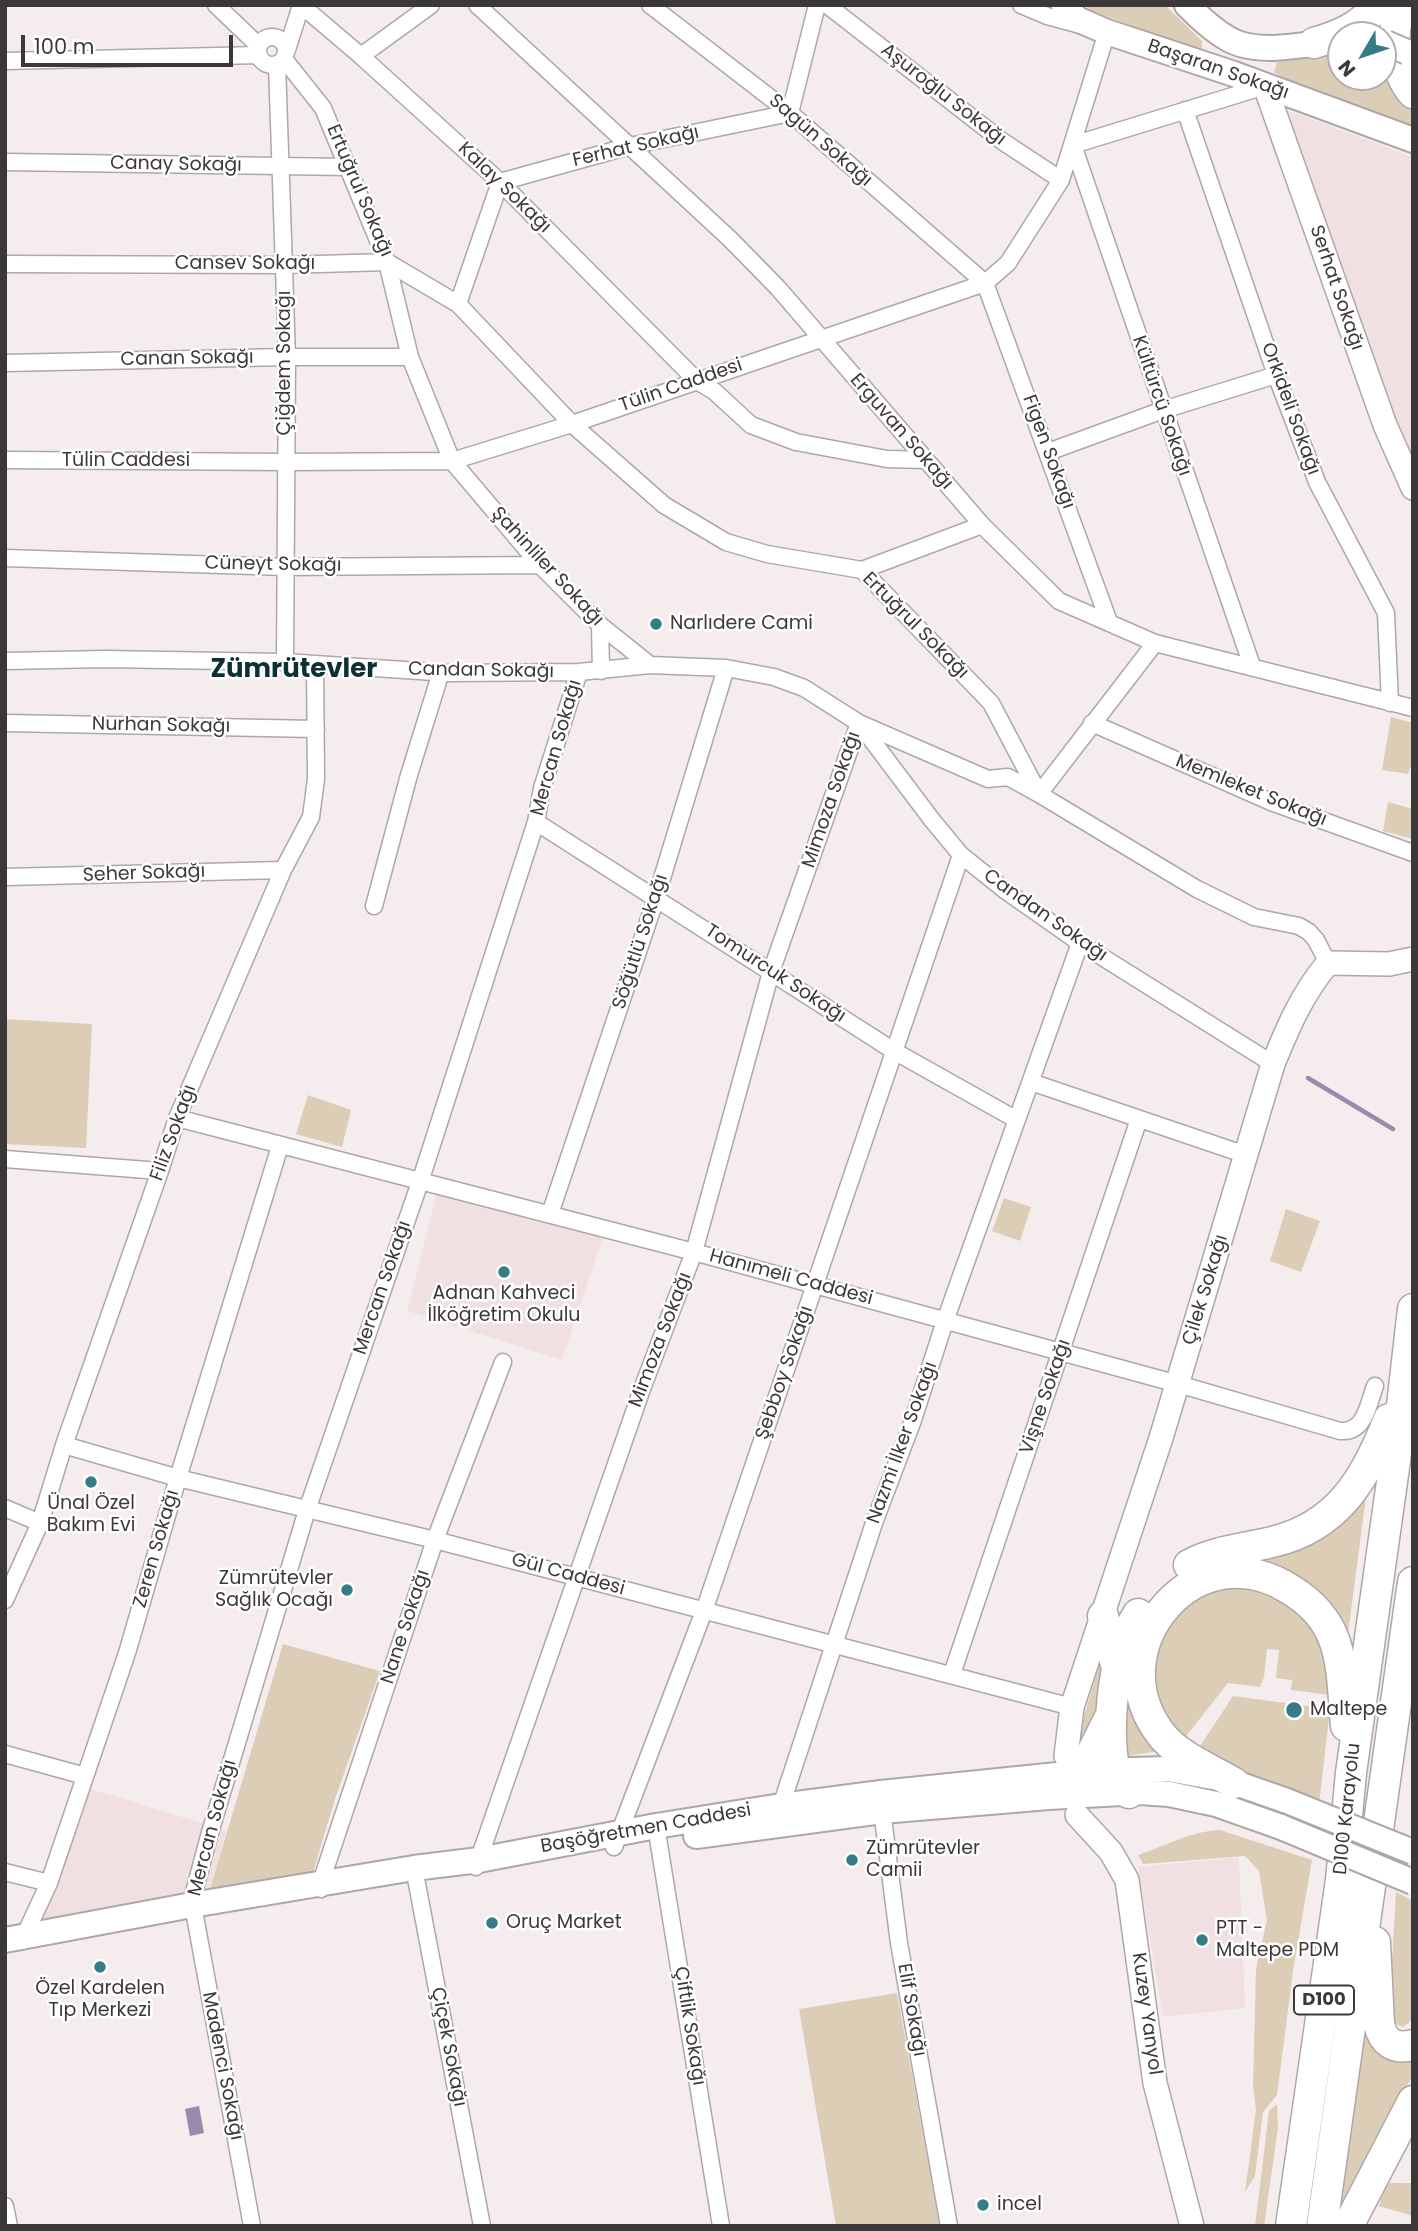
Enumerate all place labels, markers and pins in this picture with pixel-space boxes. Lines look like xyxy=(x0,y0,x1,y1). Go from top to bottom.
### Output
place label: Narlıdere Cami xyxy=(670,613,813,635)
marker: Narlıdere Cami xyxy=(648,616,664,632)
marker: Adnan Kahveci İlköğretim Okulu xyxy=(496,1264,512,1280)
place label: Adnan Kahveci İlköğretim Okulu xyxy=(428,1283,580,1327)
marker: Ünal Özel Bakım Evi xyxy=(83,1474,99,1490)
place label: Ünal Özel Bakım Evi xyxy=(47,1493,135,1537)
place label: Zümrütevler Sağlık Ocağı xyxy=(215,1568,333,1612)
marker: Zümrütevler Sağlık Ocağı xyxy=(339,1582,355,1598)
place label: Maltepe xyxy=(1310,1699,1387,1721)
marker: Maltepe xyxy=(1284,1700,1304,1720)
place label: Zümrütevler Camii xyxy=(866,1838,980,1882)
marker: Zümrütevler Camii xyxy=(844,1852,860,1868)
place label: Oruç Market xyxy=(506,1912,622,1934)
marker: Oruç Market xyxy=(484,1915,500,1931)
place label: PTT - Maltepe PDM xyxy=(1216,1918,1339,1962)
marker: PTT - Maltepe PDM xyxy=(1194,1932,1210,1948)
marker: Özel Kardelen Tıp Merkezi xyxy=(92,1959,108,1975)
place label: Özel Kardelen Tıp Merkezi xyxy=(35,1978,165,2022)
place label: incel xyxy=(997,2194,1042,2216)
marker: incel xyxy=(975,2197,991,2213)

